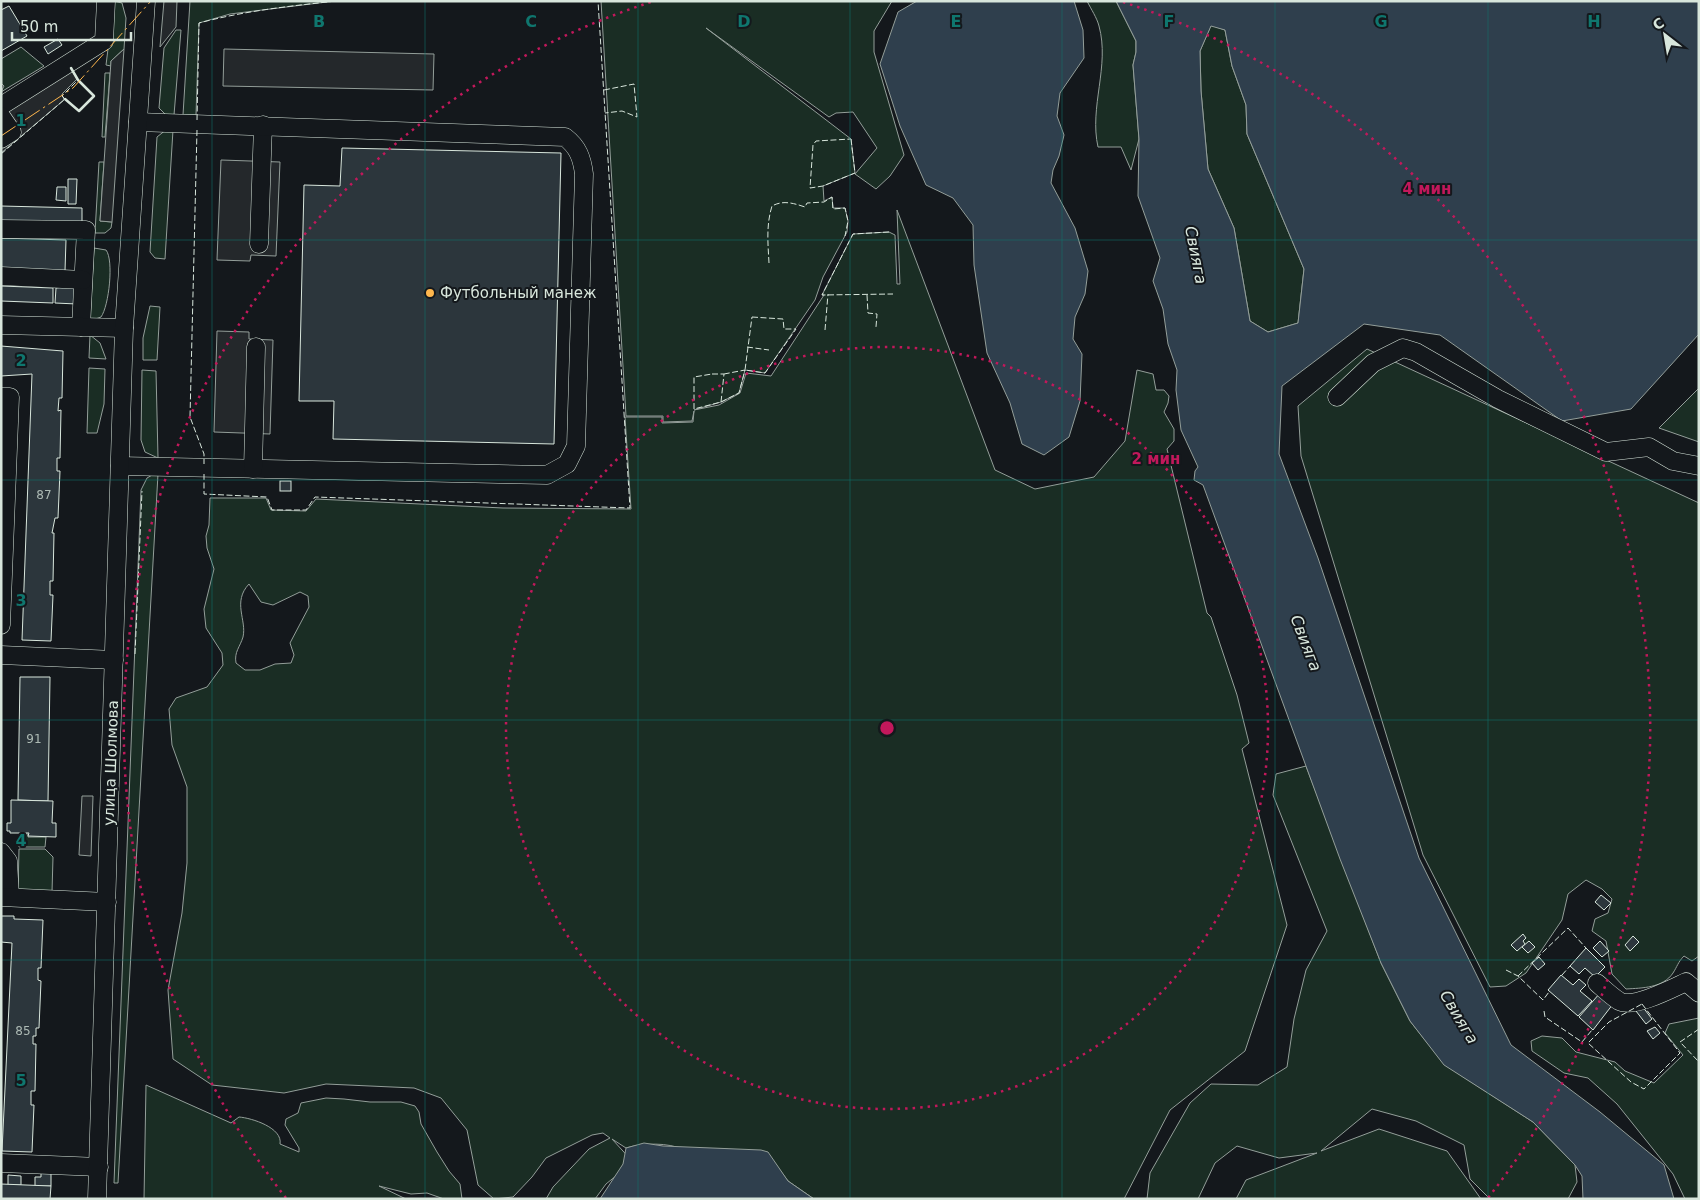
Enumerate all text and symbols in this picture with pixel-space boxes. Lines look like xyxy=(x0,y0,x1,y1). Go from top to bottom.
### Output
scale bar xyxy=(12,10,131,42)
north arrow xyxy=(1640,10,1690,60)
text: B xyxy=(313,12,325,31)
text: C xyxy=(525,12,537,31)
text: D xyxy=(737,12,751,31)
text: E xyxy=(951,12,961,31)
text: F xyxy=(1164,12,1174,31)
text: G xyxy=(1374,12,1388,31)
text: H xyxy=(1587,12,1601,31)
text: С xyxy=(1650,14,1667,33)
text: 50 m xyxy=(20,18,58,36)
text: 1 xyxy=(15,111,27,130)
text: 4 мин xyxy=(1403,180,1451,198)
water label: Свияга xyxy=(1181,224,1211,286)
place label: Футбольный манеж xyxy=(440,284,597,302)
marker: Футбольный манеж xyxy=(424,287,436,299)
text: 2 xyxy=(15,351,27,370)
text: 2 мин xyxy=(1132,450,1180,468)
house number: 87 xyxy=(36,488,52,502)
text: 3 xyxy=(15,591,27,610)
water label: Свияга xyxy=(1287,612,1325,674)
street label: улица Шолмова xyxy=(100,700,122,826)
centre of rings xyxy=(878,719,896,737)
house number: 91 xyxy=(26,732,42,746)
text: 4 xyxy=(15,831,27,850)
water label: Свияга xyxy=(1436,987,1482,1047)
house number: 85 xyxy=(15,1024,31,1038)
text: 5 xyxy=(15,1071,27,1090)

